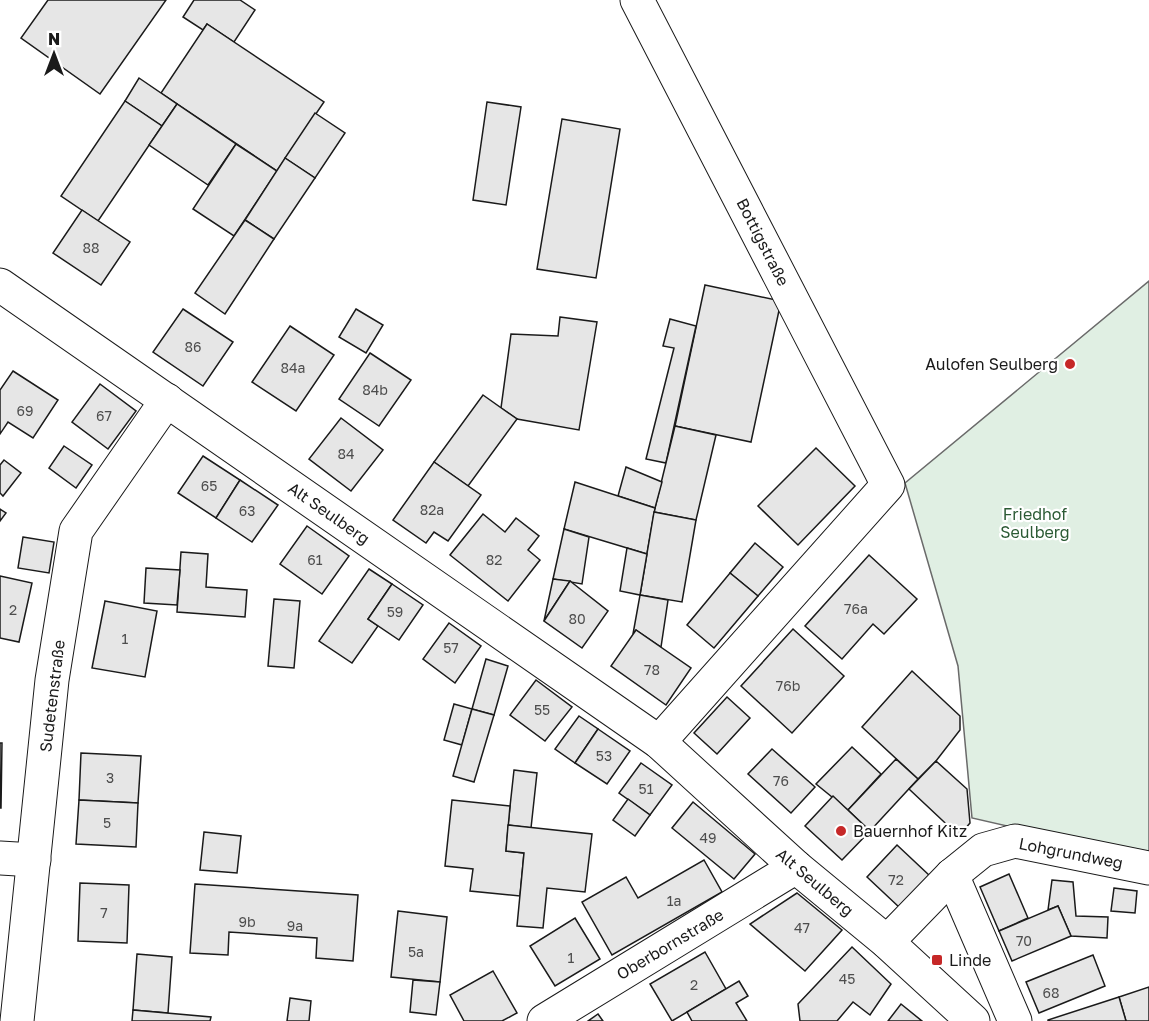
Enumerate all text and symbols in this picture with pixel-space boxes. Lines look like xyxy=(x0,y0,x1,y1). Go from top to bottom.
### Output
north arrow xyxy=(24,24,84,84)
text: N xyxy=(48,29,60,49)
street label: Bottigstraße xyxy=(732,195,794,289)
house number: 88 xyxy=(82,239,100,256)
house number: 86 xyxy=(184,338,202,355)
place label: Aulofen Seulberg xyxy=(925,354,1058,374)
marker: Aulofen Seulberg xyxy=(1063,357,1077,371)
house number: 84a xyxy=(281,359,306,376)
house number: 84b xyxy=(362,381,388,398)
house number: 69 xyxy=(17,402,33,419)
house number: 67 xyxy=(96,407,112,424)
house number: 84 xyxy=(337,445,355,462)
house number: 65 xyxy=(201,477,217,494)
street label: Alt Seulberg xyxy=(284,478,374,548)
house number: 82a xyxy=(420,501,444,518)
house number: 63 xyxy=(239,502,255,519)
park label: Friedhof Seulberg xyxy=(1000,504,1070,542)
house number: 61 xyxy=(307,551,323,568)
house number: 82 xyxy=(486,551,502,568)
house number: 76a xyxy=(844,600,868,617)
house number: 2 xyxy=(9,601,17,618)
house number: 59 xyxy=(387,603,403,620)
house number: 80 xyxy=(568,610,586,627)
house number: 1 xyxy=(122,630,129,647)
street label: Sudetenstraße xyxy=(35,639,69,753)
house number: 57 xyxy=(443,639,459,656)
house number: 78 xyxy=(644,661,660,678)
house number: 76b xyxy=(776,677,800,694)
house number: 55 xyxy=(534,701,550,718)
house number: 53 xyxy=(596,747,612,764)
house number: 3 xyxy=(106,769,114,786)
house number: 76 xyxy=(773,772,789,789)
house number: 51 xyxy=(639,780,654,797)
house number: 5 xyxy=(103,814,111,831)
place label: Bauernhof Kitz xyxy=(853,821,967,841)
marker: Bauernhof Kitz xyxy=(834,824,848,838)
house number: 49 xyxy=(699,829,717,846)
street label: Lohgrundweg xyxy=(1017,833,1125,873)
street label: Alt Seulberg xyxy=(772,844,858,920)
house number: 72 xyxy=(888,871,904,888)
house number: 1a xyxy=(667,892,681,909)
house number: 7 xyxy=(100,904,108,921)
street label: Oberbornstraße xyxy=(613,904,727,984)
house number: 9b xyxy=(238,913,256,930)
house number: 9a xyxy=(287,917,303,934)
house number: 47 xyxy=(794,919,810,936)
house number: 70 xyxy=(1016,932,1032,949)
house number: 5a xyxy=(408,943,424,960)
house number: 1 xyxy=(568,949,575,966)
place label: Linde xyxy=(949,950,991,970)
marker: Linde xyxy=(930,953,944,967)
house number: 45 xyxy=(839,970,855,987)
house number: 2 xyxy=(690,976,698,993)
house number: 68 xyxy=(1042,984,1060,1001)

